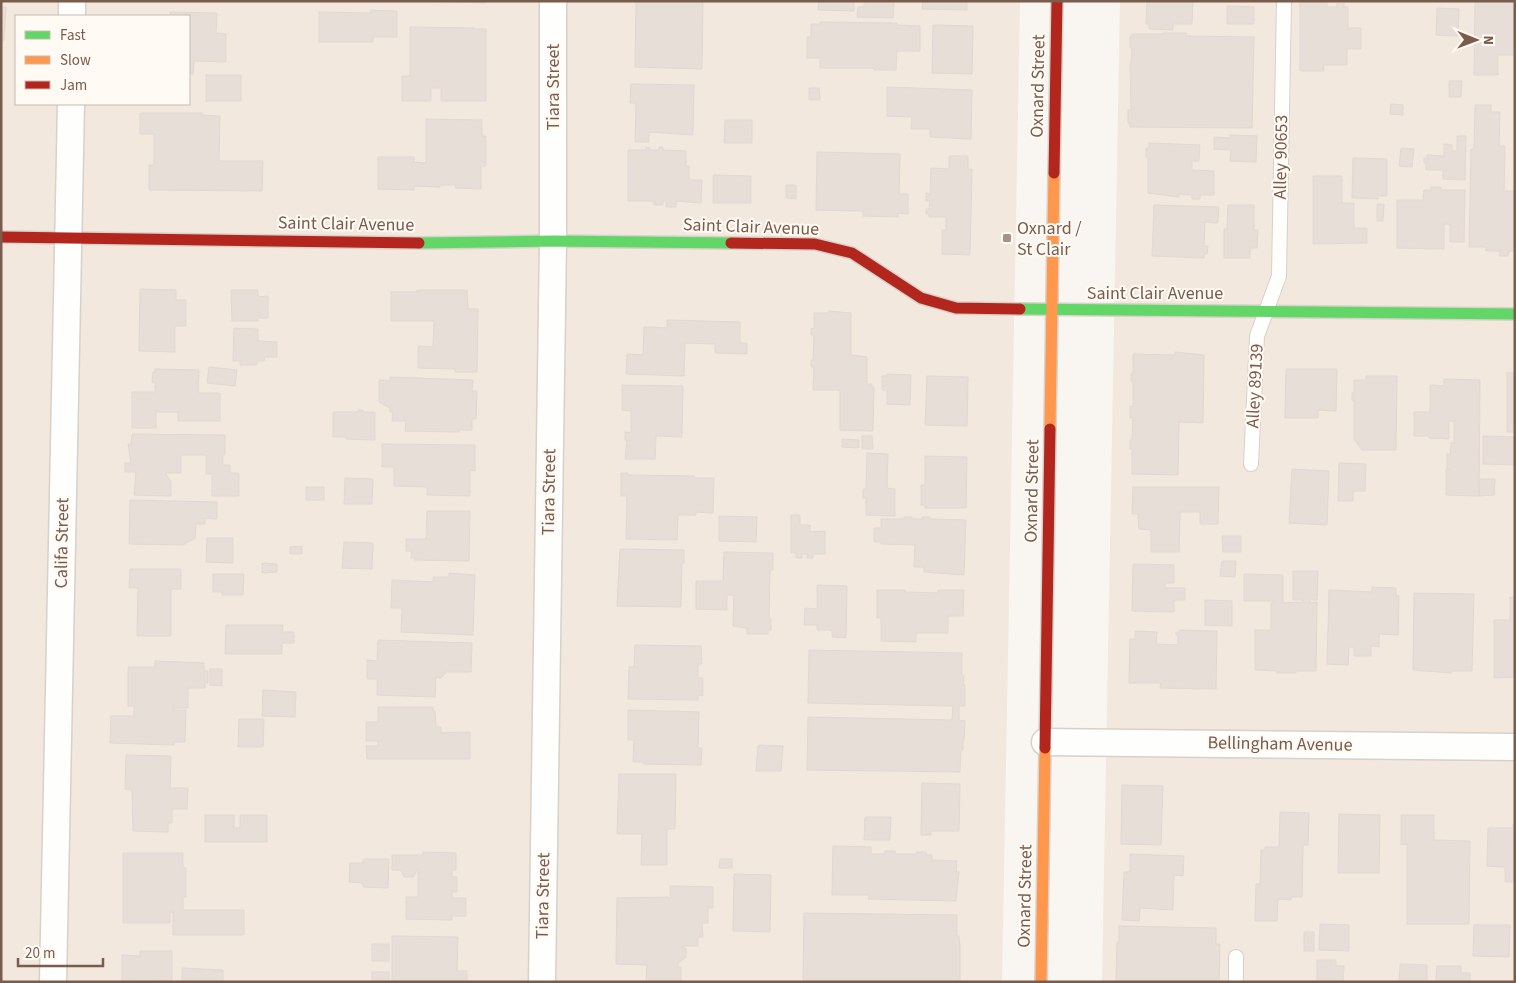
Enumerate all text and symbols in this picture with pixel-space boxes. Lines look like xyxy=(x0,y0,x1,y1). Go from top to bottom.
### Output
legend xyxy=(15,15,190,105)
north arrow xyxy=(1451,15,1501,65)
text: Fast xyxy=(60,25,86,46)
street label: Oxnard Street xyxy=(1025,34,1051,138)
text: N xyxy=(1478,35,1498,45)
street label: Tiara Street xyxy=(541,44,566,130)
text: Slow xyxy=(60,50,91,71)
text: Jam xyxy=(60,75,87,96)
street label: Alley 90653 xyxy=(1268,114,1294,200)
street label: Saint Clair Avenue xyxy=(278,210,414,238)
street label: Saint Clair Avenue xyxy=(682,212,820,242)
place label: Oxnard / St Clair xyxy=(1017,216,1082,262)
marker: Oxnard / St Clair xyxy=(1001,232,1013,244)
street label: Saint Clair Avenue xyxy=(1087,281,1223,306)
street label: Alley 89139 xyxy=(1240,343,1270,429)
street label: Oxnard Street xyxy=(1019,439,1045,543)
street label: Tiara Street xyxy=(536,448,562,536)
street label: Califa Street xyxy=(49,497,75,589)
street label: Bellingham Avenue xyxy=(1207,730,1353,758)
street label: Oxnard Street xyxy=(1012,844,1038,948)
street label: Tiara Street xyxy=(530,852,556,940)
scale bar xyxy=(18,936,102,968)
text: 20 m xyxy=(25,943,55,964)

